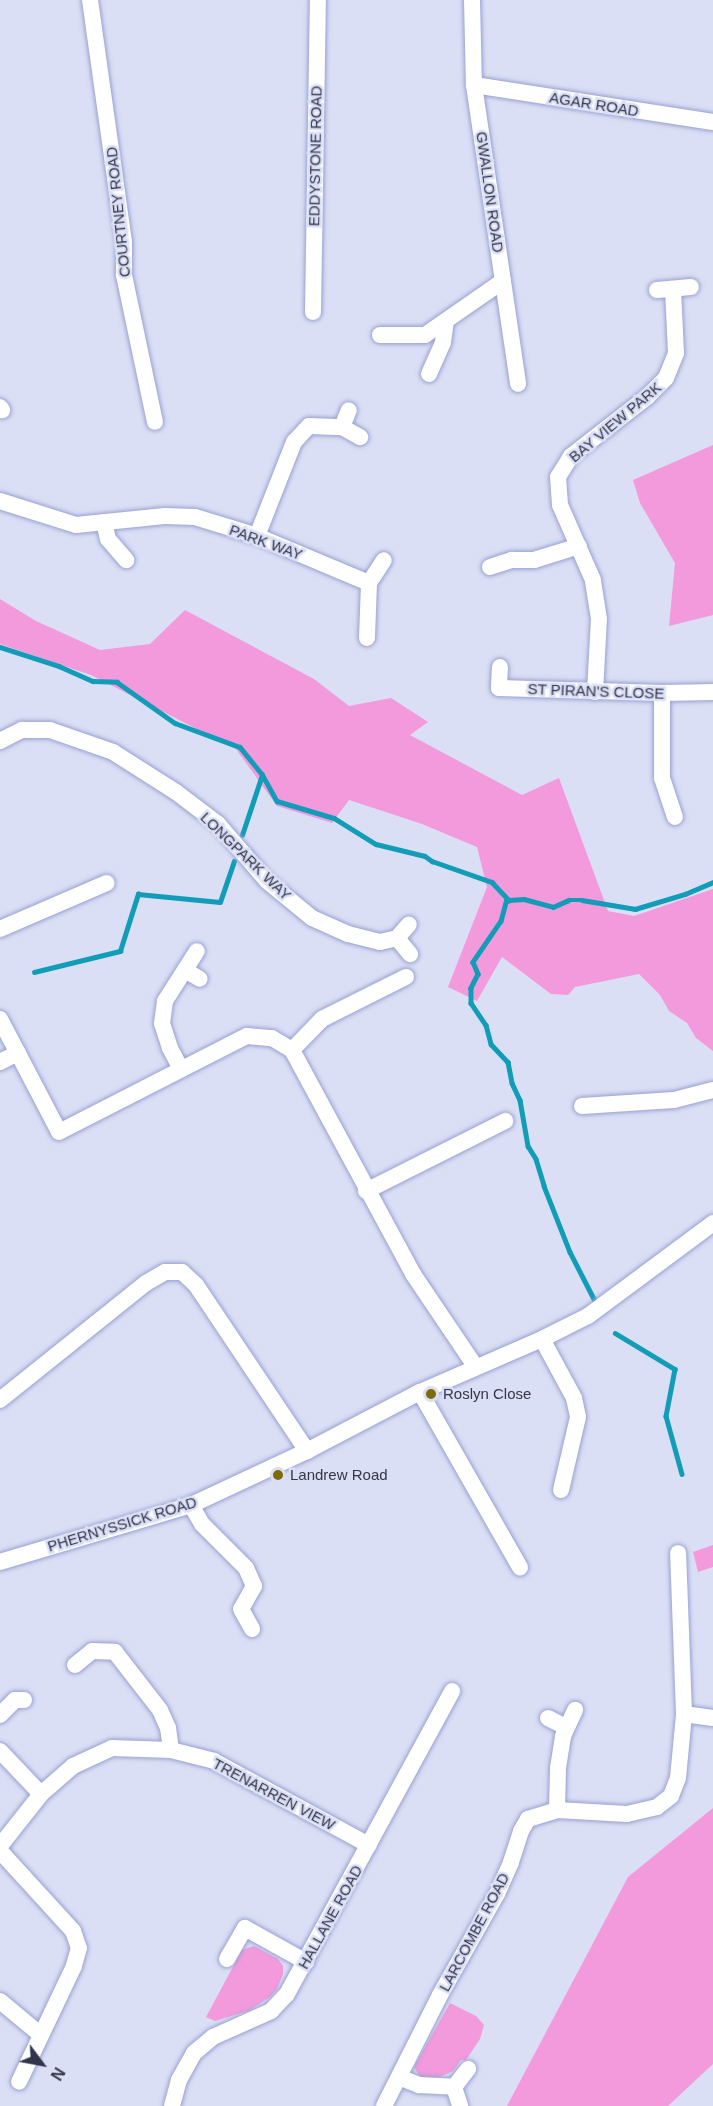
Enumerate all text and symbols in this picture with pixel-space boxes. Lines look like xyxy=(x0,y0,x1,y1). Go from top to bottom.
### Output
street label: EDDYSTONE ROAD xyxy=(305,86,325,226)
street label: AGAR ROAD xyxy=(548,88,640,120)
street label: GWALLON ROAD xyxy=(473,130,507,254)
street label: COURTNEY ROAD xyxy=(102,146,134,278)
street label: BAY VIEW PARK xyxy=(565,378,665,466)
street label: PARK WAY xyxy=(227,520,305,564)
street label: ST PIRAN'S CLOSE xyxy=(527,680,665,702)
street label: LONGPARK WAY xyxy=(197,808,295,904)
place label: Roslyn Close xyxy=(443,1385,531,1403)
marker: Roslyn Close xyxy=(424,1387,438,1401)
place label: Landrew Road xyxy=(290,1466,388,1484)
marker: Landrew Road xyxy=(271,1468,285,1482)
street label: PHERNYSSICK ROAD xyxy=(45,1493,199,1555)
street label: TRENARREN VIEW xyxy=(210,1754,338,1834)
street label: HALLANE ROAD xyxy=(294,1862,366,1972)
street label: LARCOMBE ROAD xyxy=(435,1870,513,1994)
north arrow xyxy=(12,2034,72,2094)
text: N xyxy=(47,2064,68,2083)

